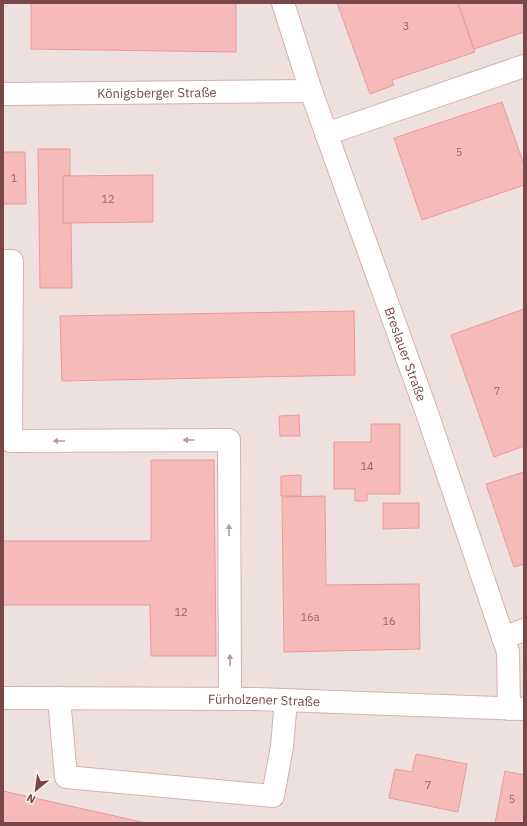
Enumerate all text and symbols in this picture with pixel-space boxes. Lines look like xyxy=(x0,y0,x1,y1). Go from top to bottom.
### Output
house number: 3 xyxy=(403,19,409,33)
street label: Königsberger Straße xyxy=(97,84,217,102)
house number: 5 xyxy=(456,145,462,159)
house number: 1 xyxy=(11,171,18,185)
house number: 12 xyxy=(101,192,115,206)
street label: Breslauer Straße xyxy=(381,305,430,404)
house number: 7 xyxy=(494,384,500,398)
one-way arrow xyxy=(182,437,195,443)
one-way arrow xyxy=(52,438,65,444)
house number: 14 xyxy=(360,459,374,473)
one-way arrow xyxy=(226,523,232,536)
house number: 12 xyxy=(174,605,188,619)
house number: 16a xyxy=(300,610,320,624)
house number: 16 xyxy=(382,614,396,628)
one-way arrow xyxy=(227,653,233,666)
street label: Fürholzener Straße xyxy=(208,691,320,710)
north arrow xyxy=(16,770,56,810)
house number: 7 xyxy=(425,778,431,792)
text: N xyxy=(24,791,38,807)
house number: 5 xyxy=(509,792,515,806)

